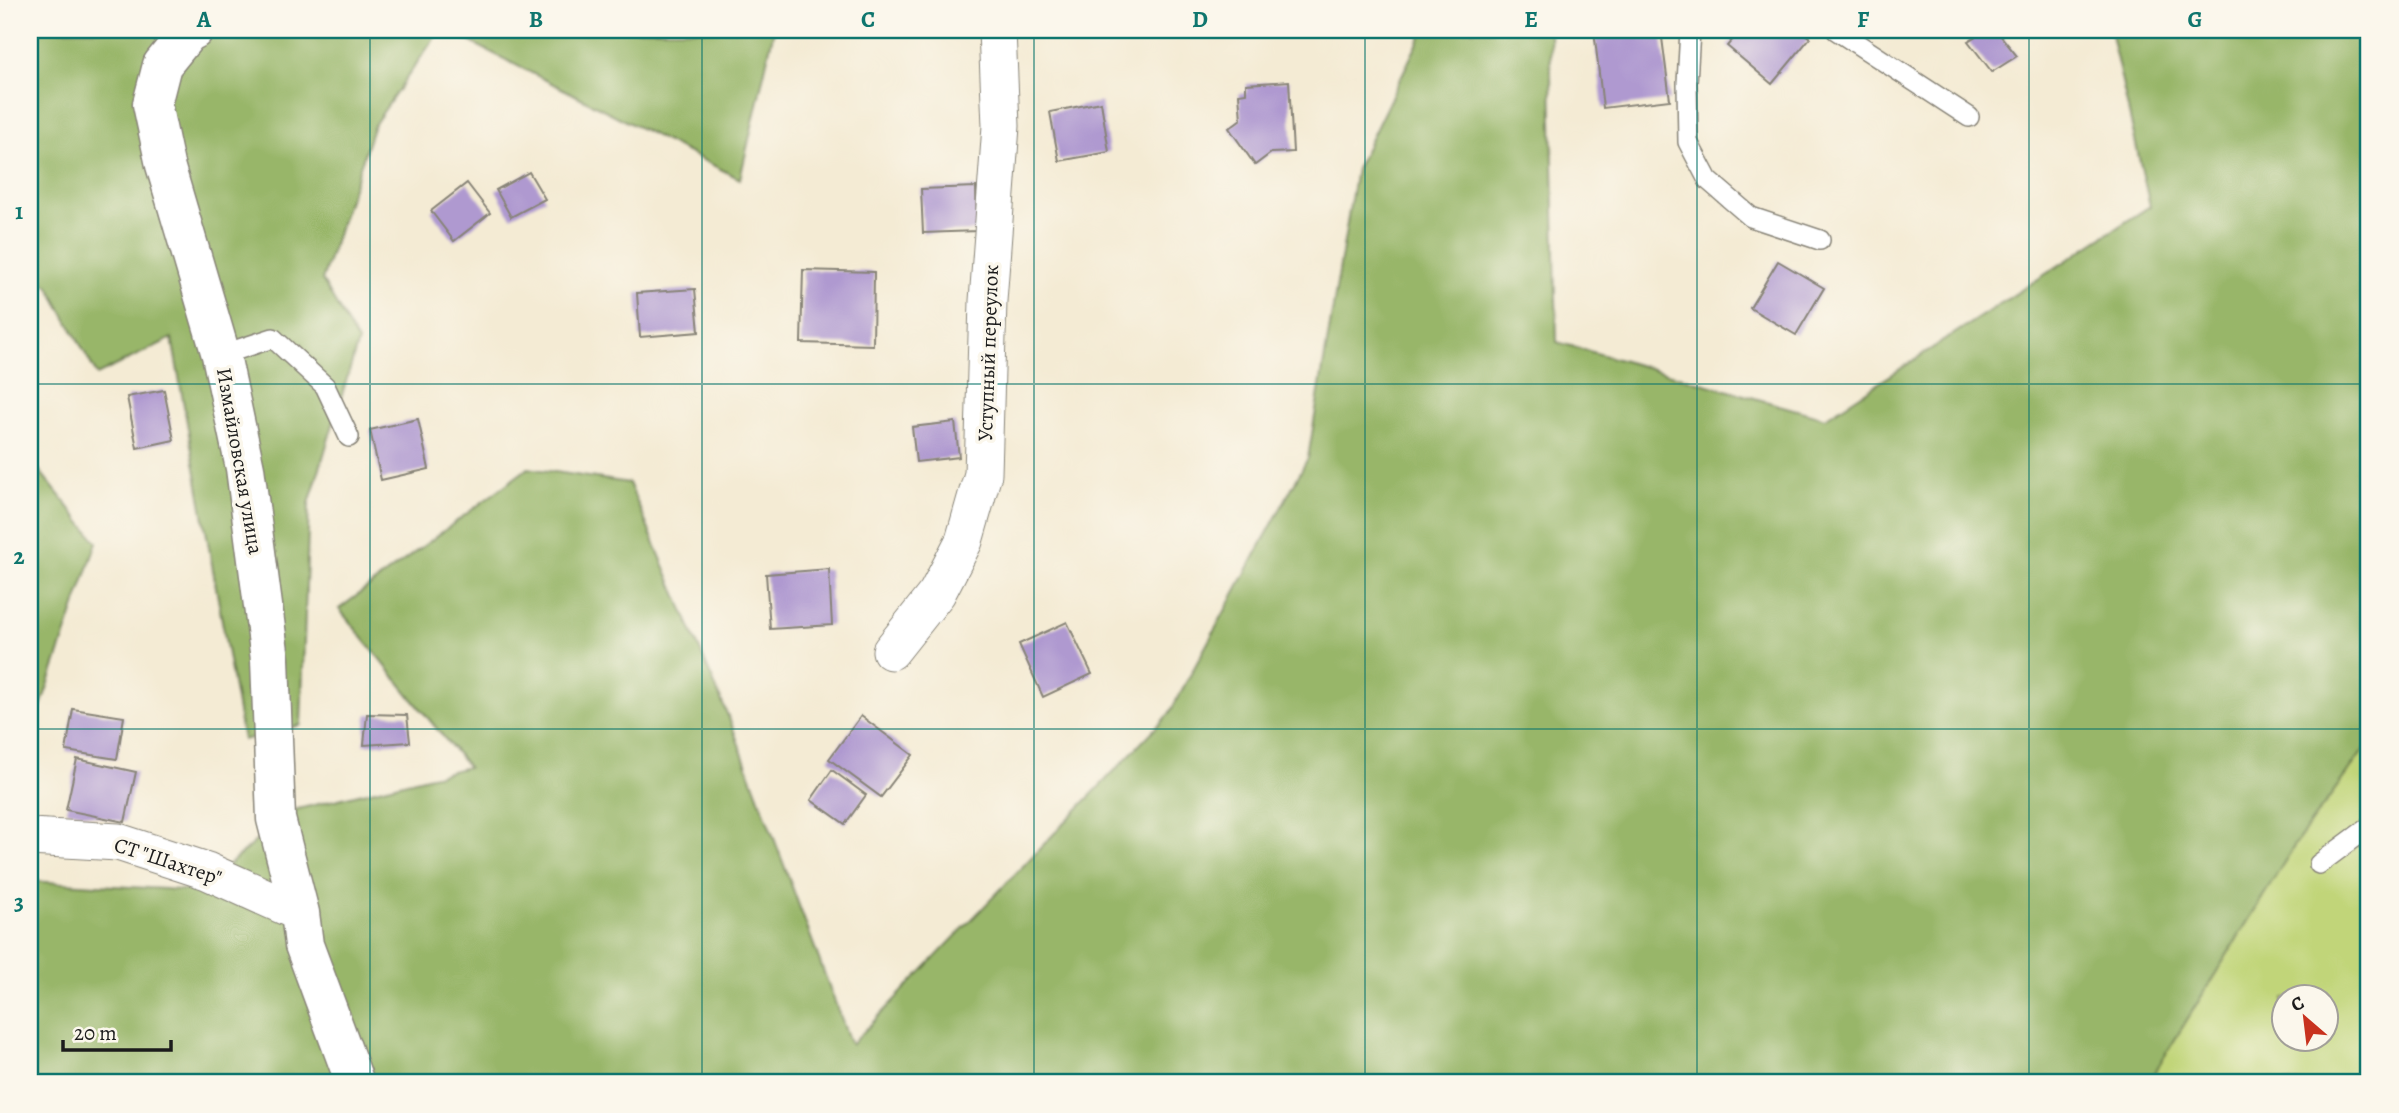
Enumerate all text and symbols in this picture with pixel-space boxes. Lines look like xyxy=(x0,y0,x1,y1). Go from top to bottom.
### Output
text: A xyxy=(196,4,212,35)
text: B xyxy=(529,4,543,35)
text: C xyxy=(861,4,875,35)
text: D xyxy=(1192,4,1208,35)
text: E xyxy=(1524,4,1538,35)
text: F xyxy=(1857,4,1870,35)
text: G xyxy=(2187,4,2203,35)
text: 1 xyxy=(15,196,23,227)
street label: Уступный переулок xyxy=(971,264,1005,442)
street label: Измайловская улица xyxy=(210,365,270,557)
text: 2 xyxy=(13,541,25,572)
street label: СТ "Шахтер" xyxy=(111,830,225,892)
text: 3 xyxy=(14,887,24,918)
north arrow xyxy=(2270,984,2340,1054)
text: С xyxy=(2286,990,2309,1018)
scale bar xyxy=(63,1008,172,1052)
text: 20 m xyxy=(74,1019,117,1047)

